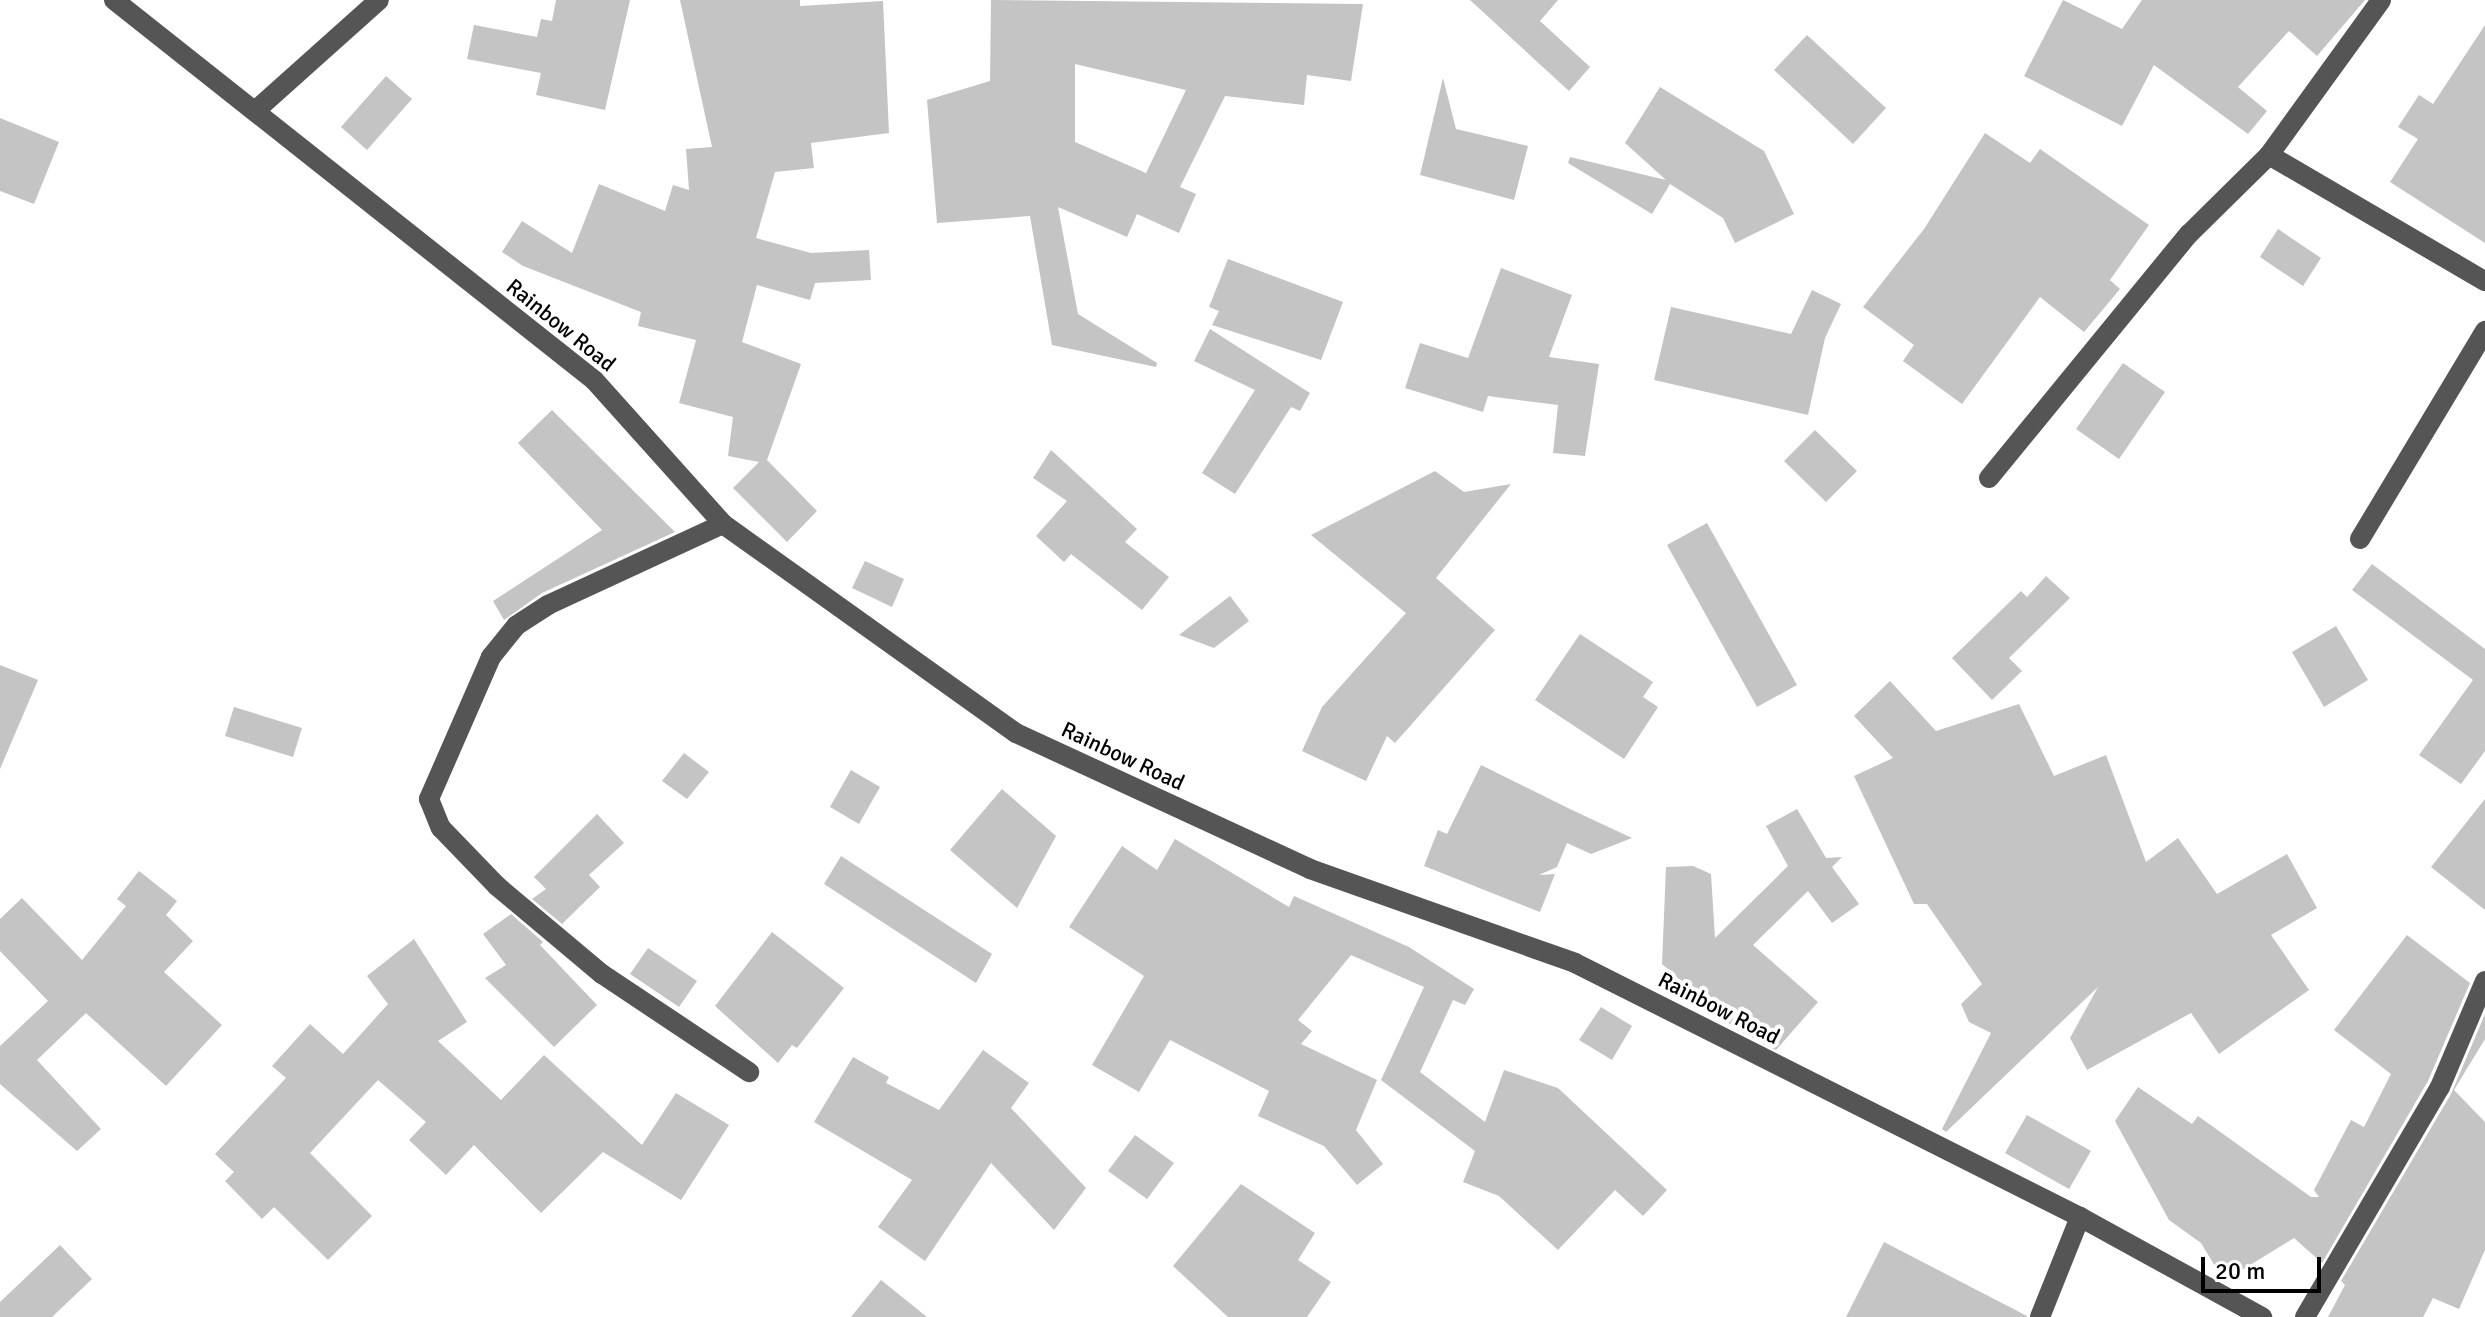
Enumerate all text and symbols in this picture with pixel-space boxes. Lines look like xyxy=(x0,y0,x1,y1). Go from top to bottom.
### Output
street label: Rainbow Road xyxy=(501,273,621,377)
street label: Rainbow Road xyxy=(1057,716,1189,796)
street label: Rainbow Road xyxy=(1654,966,1784,1050)
scale bar xyxy=(2205,1241,2325,1291)
text: 20 m xyxy=(2215,1256,2265,1286)

